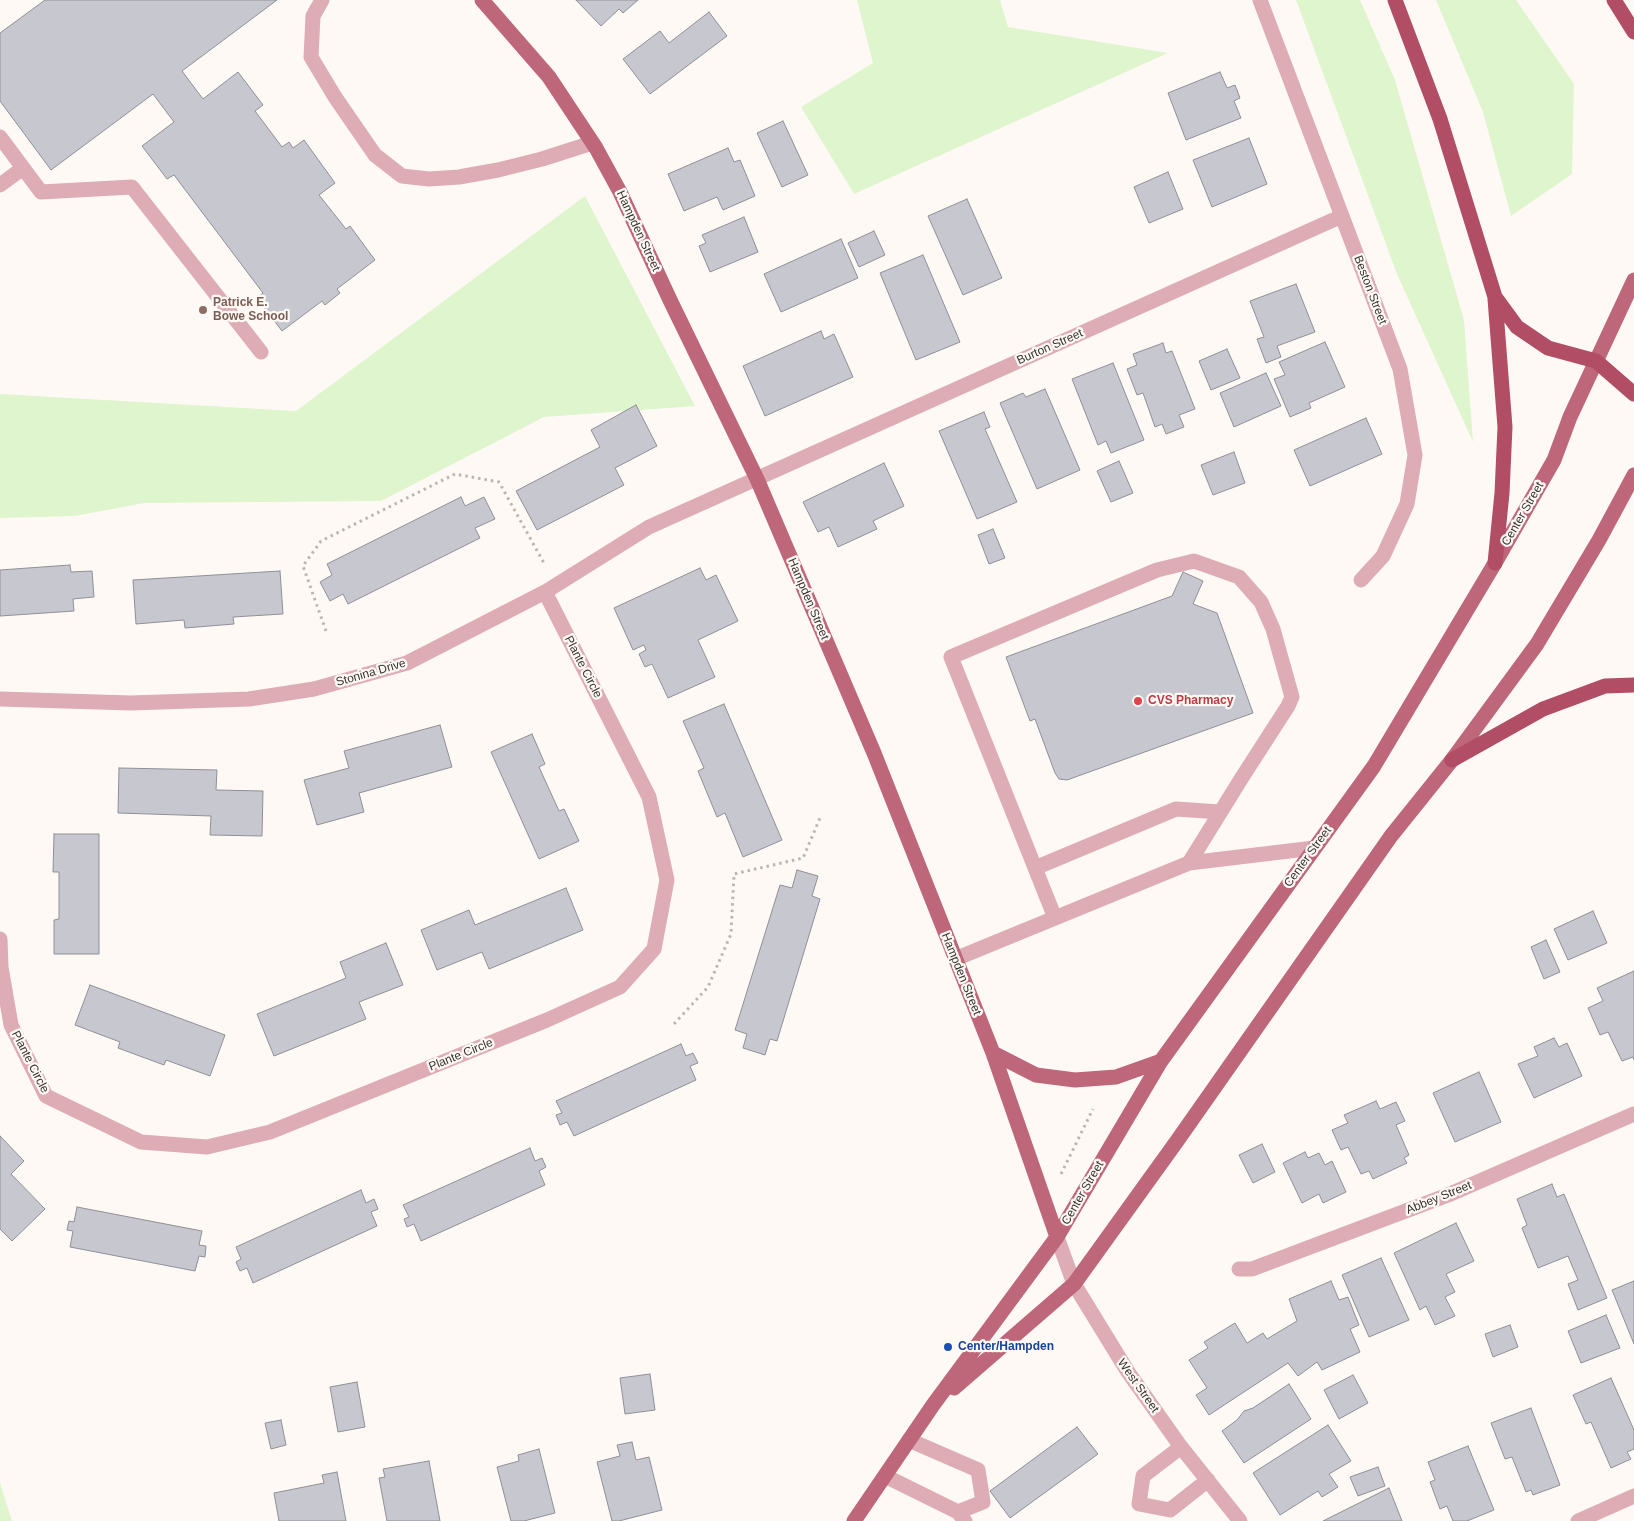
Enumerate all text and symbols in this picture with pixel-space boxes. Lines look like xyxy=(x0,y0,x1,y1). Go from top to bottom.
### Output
street label: Hampden Street xyxy=(613,188,663,274)
street label: Beston Street xyxy=(1350,253,1390,327)
place label: Patrick E. Bowe School xyxy=(213,296,288,324)
marker: Patrick E. Bowe School xyxy=(197,304,209,316)
street label: Burton Street xyxy=(1015,326,1085,368)
street label: Center Street xyxy=(1499,479,1547,549)
street label: Hampden Street xyxy=(784,556,832,642)
street label: Plante Circle xyxy=(561,633,605,701)
street label: Stonina Drive xyxy=(334,656,408,690)
place label: CVS Pharmacy xyxy=(1148,694,1233,708)
marker: CVS Pharmacy xyxy=(1132,695,1144,707)
street label: Center Street xyxy=(1281,824,1335,890)
street label: Hampden Street xyxy=(938,931,984,1017)
street label: Plante Circle xyxy=(8,1028,52,1096)
street label: Plante Circle xyxy=(427,1036,495,1074)
street label: Center Street xyxy=(1059,1158,1107,1228)
street label: Abbey Street xyxy=(1404,1178,1474,1218)
place label: Center/Hampden xyxy=(958,1340,1054,1354)
marker: Center/Hampden xyxy=(942,1341,954,1353)
street label: West Street xyxy=(1114,1356,1162,1416)

